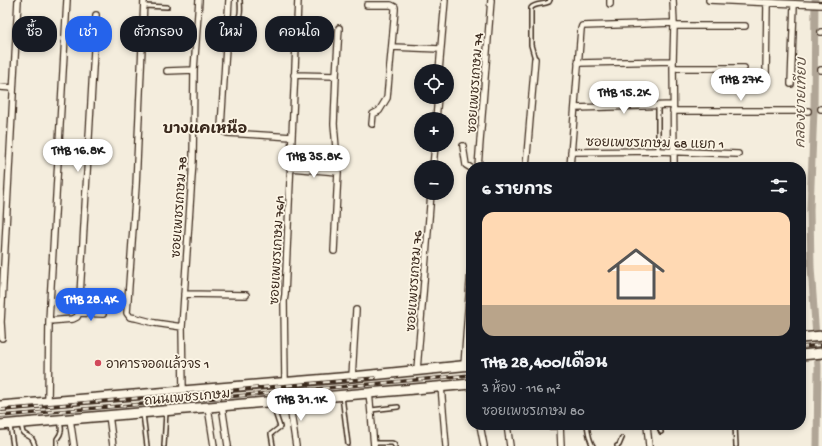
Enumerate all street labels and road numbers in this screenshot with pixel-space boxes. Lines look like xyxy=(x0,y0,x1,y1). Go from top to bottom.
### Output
street label: ซอยเพชรเกษม 74 xyxy=(465,32,487,134)
street label: ซอยเพชรเกษม 68 แยก 1 xyxy=(586,136,724,153)
street label: ซอยเพชรเกษม 78 xyxy=(169,156,192,259)
street label: ซอยเพชรเกษม 76/1 xyxy=(268,195,289,305)
street label: ซอยเพชรเกษม 76 xyxy=(404,230,427,332)
street label: ถนนเพชรเกษม xyxy=(144,387,231,410)

